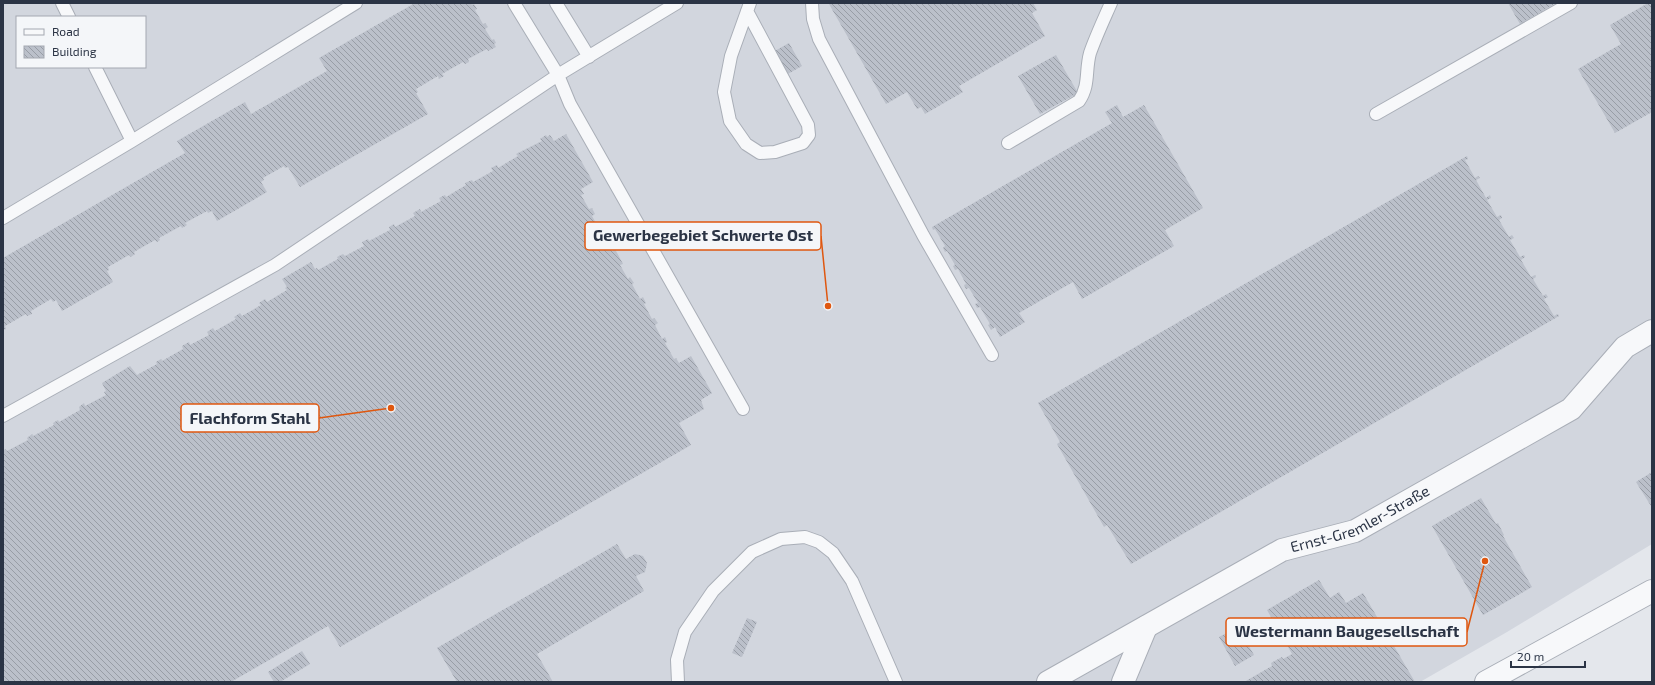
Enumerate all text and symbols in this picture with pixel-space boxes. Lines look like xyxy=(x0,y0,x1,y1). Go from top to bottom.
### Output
legend xyxy=(16,16,146,68)
text: Road xyxy=(52,24,80,38)
text: Building xyxy=(52,44,97,58)
callout: Gewerbegebiet Schwerte Ost xyxy=(585,222,821,250)
text: Gewerbegebiet Schwerte Ost xyxy=(593,225,813,244)
callout: Flachform Stahl xyxy=(181,404,319,432)
text: Flachform Stahl xyxy=(189,408,311,427)
street label: Ernst-Gremler-Straße xyxy=(1288,481,1432,555)
callout: Westermann Baugesellschaft xyxy=(1226,618,1467,646)
text: Westermann Baugesellschaft xyxy=(1235,621,1460,640)
scale bar xyxy=(1511,643,1585,669)
text: 20 m xyxy=(1517,649,1544,663)

